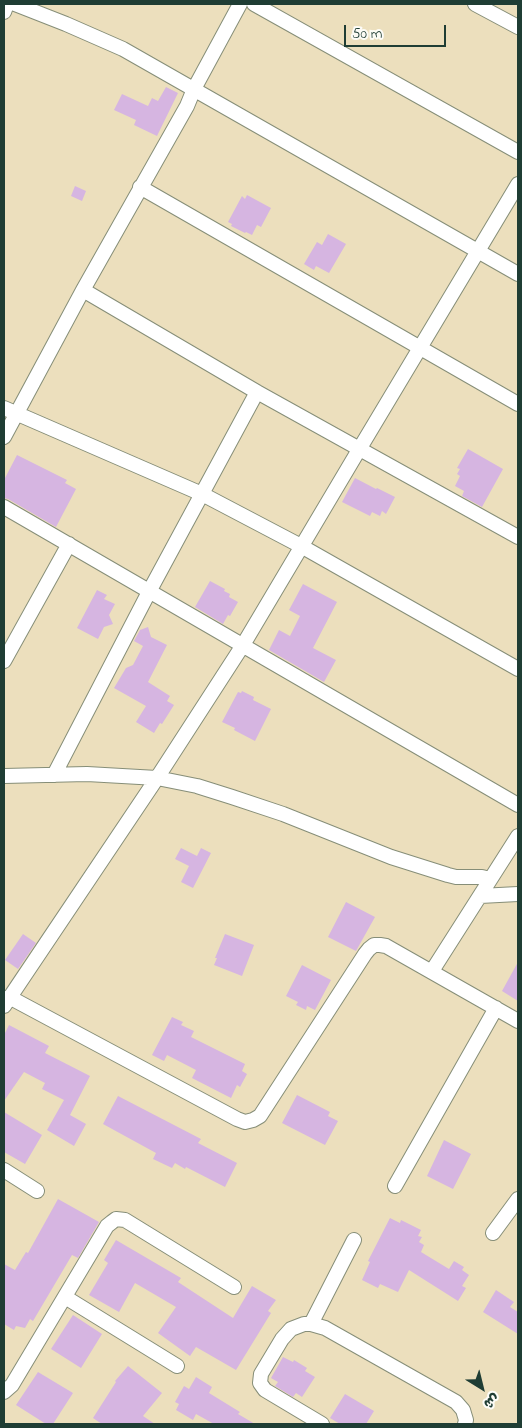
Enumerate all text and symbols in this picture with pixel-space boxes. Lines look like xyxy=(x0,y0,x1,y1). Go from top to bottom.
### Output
scale bar xyxy=(347,15,450,47)
text: 50 m xyxy=(352,23,382,45)
north arrow xyxy=(457,1363,507,1413)
text: ش xyxy=(479,1388,504,1414)

